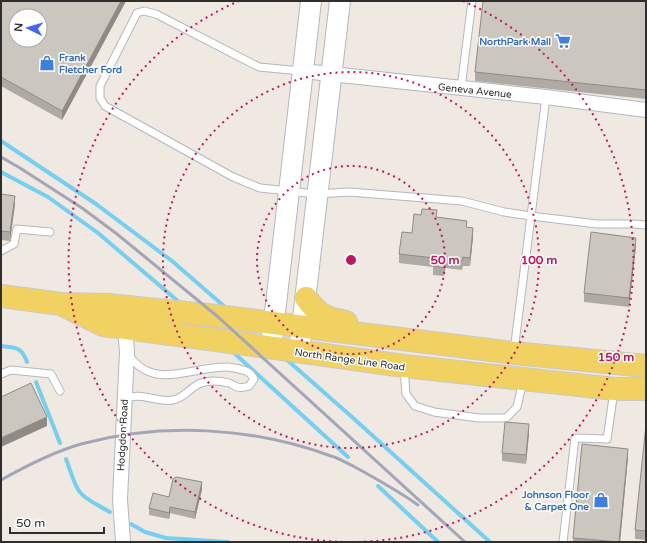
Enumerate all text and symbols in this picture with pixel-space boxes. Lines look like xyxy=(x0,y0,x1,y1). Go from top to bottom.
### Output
north arrow xyxy=(8,8,48,48)
text: N xyxy=(12,22,25,32)
supermarket icon: NorthPark Mall xyxy=(554,32,572,50)
place label: NorthPark Mall xyxy=(479,36,551,48)
place label: Frank Fletcher Ford xyxy=(59,52,122,76)
shop icon: Frank Fletcher Ford xyxy=(38,54,56,72)
street label: Geneva Avenue xyxy=(437,81,513,101)
centre of rings xyxy=(344,253,358,267)
text: 50 m xyxy=(430,253,460,267)
text: 100 m xyxy=(521,253,557,267)
street label: North Range Line Road xyxy=(294,346,406,374)
text: 150 m xyxy=(598,350,634,364)
street label: Hodgdon Road xyxy=(115,399,131,471)
place label: Johnson Floor & Carpet One xyxy=(521,489,589,513)
shop icon: Johnson Floor & Carpet One xyxy=(592,491,610,509)
scale bar xyxy=(10,509,104,535)
text: 50 m xyxy=(16,516,45,530)

